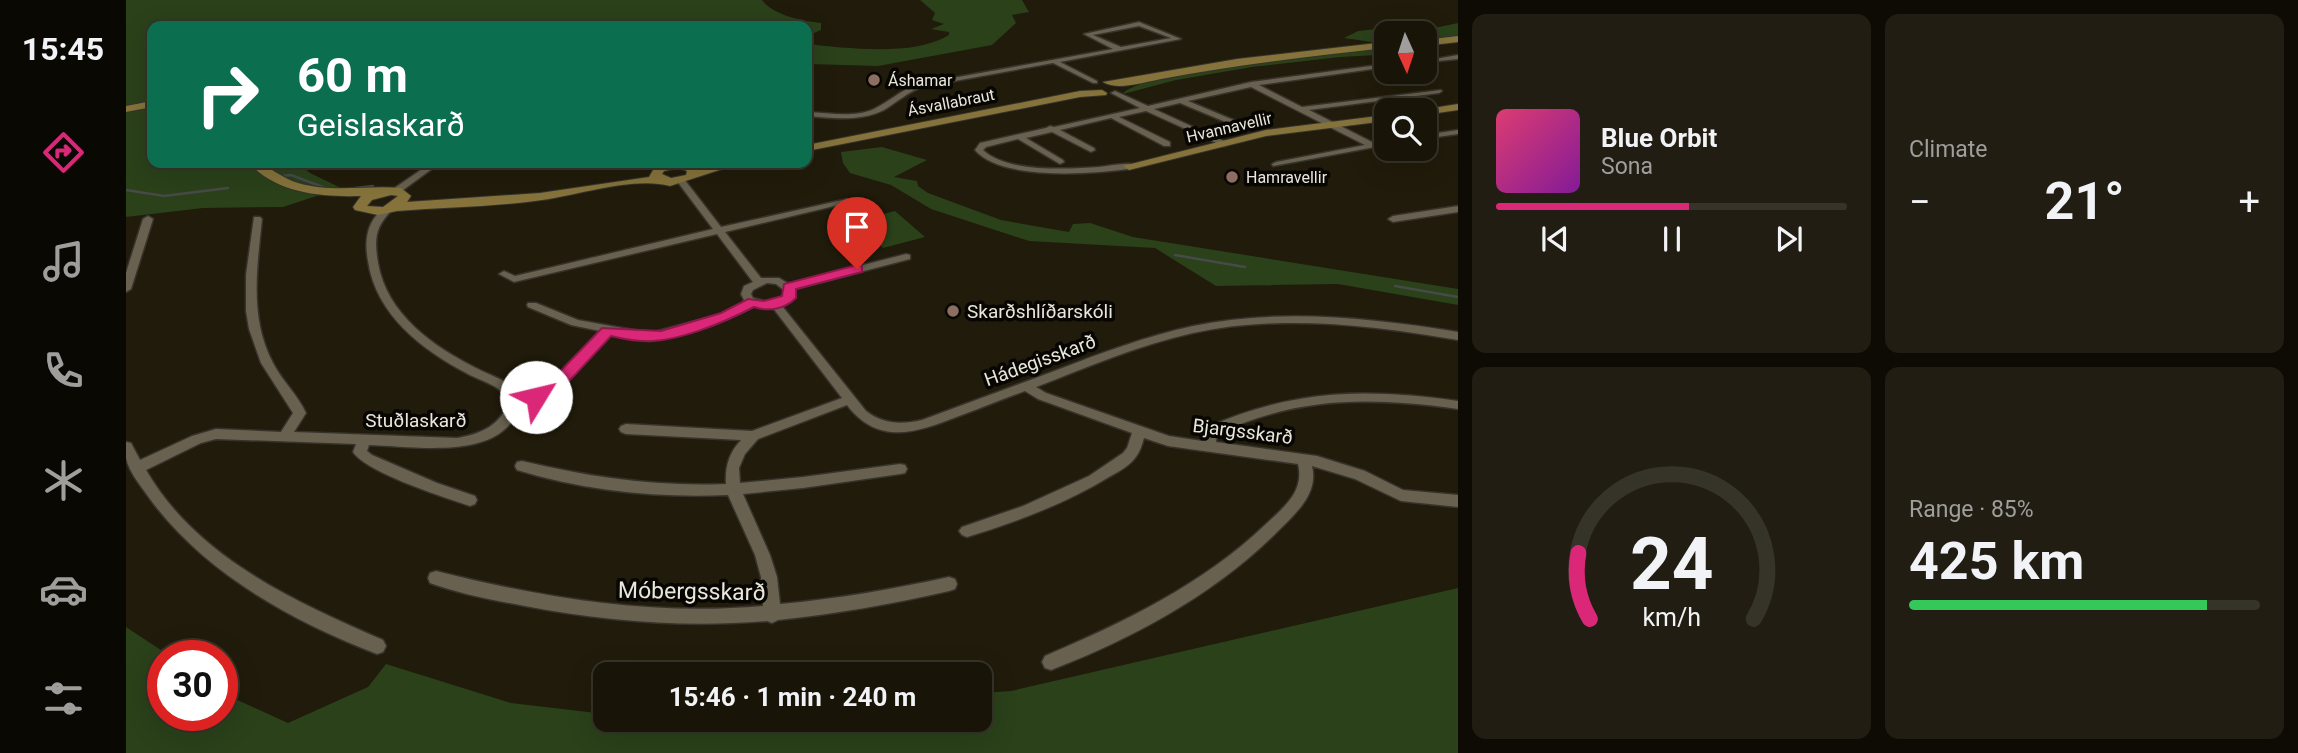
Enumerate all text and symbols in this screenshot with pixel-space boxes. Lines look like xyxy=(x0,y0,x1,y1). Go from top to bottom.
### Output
north arrow xyxy=(1374,21,1437,84)
map controls xyxy=(1374,21,1437,161)
text: 15:45 xyxy=(22,30,104,68)
text: 60 m xyxy=(297,47,408,104)
icon: right xyxy=(182,49,273,140)
place label: Áshamar xyxy=(888,71,953,90)
marker: Áshamar xyxy=(866,72,882,88)
street label: Ásvallabraut xyxy=(906,85,996,120)
button: search xyxy=(1374,98,1437,161)
text: Geislaskarð xyxy=(297,106,465,144)
street label: Hvannavellir xyxy=(1184,108,1274,147)
text: Blue Orbit xyxy=(1601,123,1717,153)
icon: directions xyxy=(39,128,88,177)
text: Climate xyxy=(1909,136,1988,163)
text: Sona xyxy=(1601,153,1653,180)
place label: Hamravellir xyxy=(1246,168,1328,187)
marker: Hamravellir xyxy=(1224,169,1240,185)
text: 21° xyxy=(2045,171,2125,232)
text: − xyxy=(1909,180,1931,224)
text: + xyxy=(2238,180,2260,224)
pin xyxy=(827,197,887,269)
icon: arrive xyxy=(838,208,876,246)
icon: previous xyxy=(1536,220,1574,258)
icon: pause xyxy=(1653,220,1691,258)
icon: next xyxy=(1770,220,1808,258)
icon: music xyxy=(39,237,88,286)
place label: Skarðshlíðarskóli xyxy=(967,300,1113,323)
marker: Skarðshlíðarskóli xyxy=(945,303,961,319)
street label: Hádegisskarð xyxy=(981,330,1099,391)
icon: phone xyxy=(39,346,88,395)
position arrow xyxy=(499,360,573,434)
street label: Stuðlaskarð xyxy=(365,409,467,432)
street label: Bjargsskarð xyxy=(1192,414,1294,449)
icon: climate xyxy=(39,456,88,505)
text: Range · 85% xyxy=(1909,496,2034,523)
text: 24 xyxy=(1630,521,1713,607)
text: 425 km xyxy=(1909,531,2084,592)
icon: car xyxy=(39,565,88,614)
street label: Móbergsskarð xyxy=(618,577,766,606)
text: km/h xyxy=(1642,603,1701,632)
speed limit sign: 30 xyxy=(147,640,238,731)
icon: filters xyxy=(39,674,88,723)
text: 15:46 · 1 min · 240 m xyxy=(669,682,916,712)

